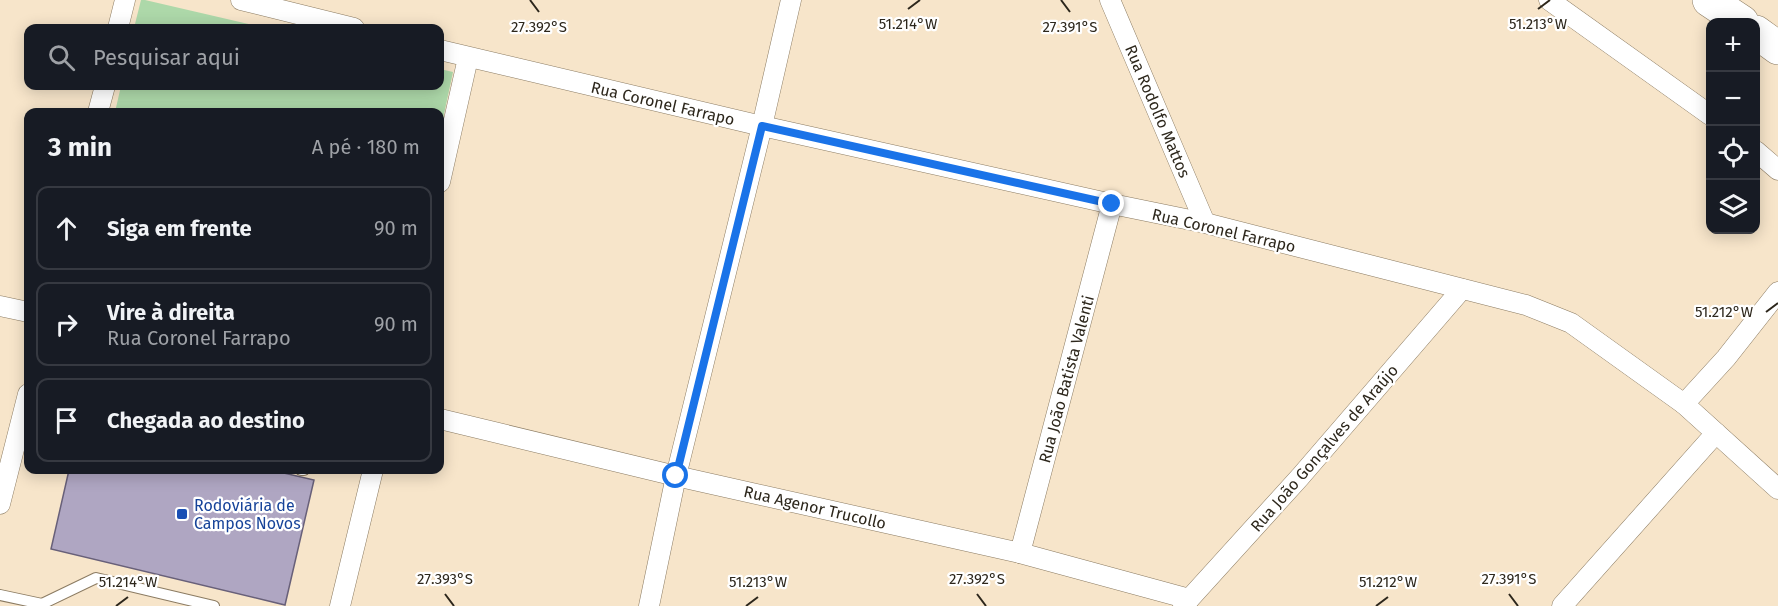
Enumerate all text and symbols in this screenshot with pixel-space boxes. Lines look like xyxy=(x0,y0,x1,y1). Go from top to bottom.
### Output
text: 51.214°W xyxy=(879,15,938,33)
text: 51.213°W xyxy=(1509,15,1568,33)
text: 27.392°S xyxy=(511,18,567,36)
text: 27.391°S xyxy=(1042,18,1098,36)
map controls xyxy=(1706,18,1760,234)
button: + xyxy=(1706,18,1760,72)
search box xyxy=(24,24,444,90)
icon: search xyxy=(45,41,78,74)
street label: Rua Rodolfo Mattos xyxy=(1121,42,1194,180)
text: Pesquisar aqui xyxy=(93,44,240,71)
button: − xyxy=(1706,72,1760,126)
street label: Rua Coronel Farrapo xyxy=(589,78,737,129)
button: locate xyxy=(1706,126,1760,180)
text: 3 min xyxy=(48,132,112,163)
text: A pé · 180 m xyxy=(312,135,420,159)
button: layers xyxy=(1706,180,1760,234)
route end xyxy=(1098,190,1124,216)
street label: Rua Coronel Farrapo xyxy=(1150,205,1298,256)
icon: ahead xyxy=(50,212,83,245)
text: Siga em frente xyxy=(107,215,252,242)
text: 90 m xyxy=(374,216,418,240)
street label: Rua João Batista Valenti xyxy=(1035,293,1098,465)
text: Vire à direita xyxy=(107,299,235,326)
text: 51.212°W xyxy=(1695,303,1754,321)
icon: right xyxy=(50,308,83,341)
text: 90 m xyxy=(374,312,418,336)
text: Rua Coronel Farrapo xyxy=(107,326,291,350)
street label: Rua João Gonçalves de Araújo xyxy=(1247,361,1403,536)
icon: arrive xyxy=(50,404,83,437)
text: Chegada ao destino xyxy=(107,407,305,434)
route start xyxy=(662,462,688,488)
street label: Rua Agenor Trucollo xyxy=(742,482,888,533)
place label: Rodoviária de Campos Novos xyxy=(194,496,301,533)
marker: Rodoviária de Campos Novos xyxy=(175,507,189,521)
text: 27.393°S xyxy=(417,570,473,588)
text: 27.392°S xyxy=(949,570,1005,588)
text: 27.391°S xyxy=(1481,570,1537,588)
text: 51.214°W xyxy=(99,573,158,591)
text: 51.213°W xyxy=(729,573,788,591)
text: 51.212°W xyxy=(1359,573,1418,591)

